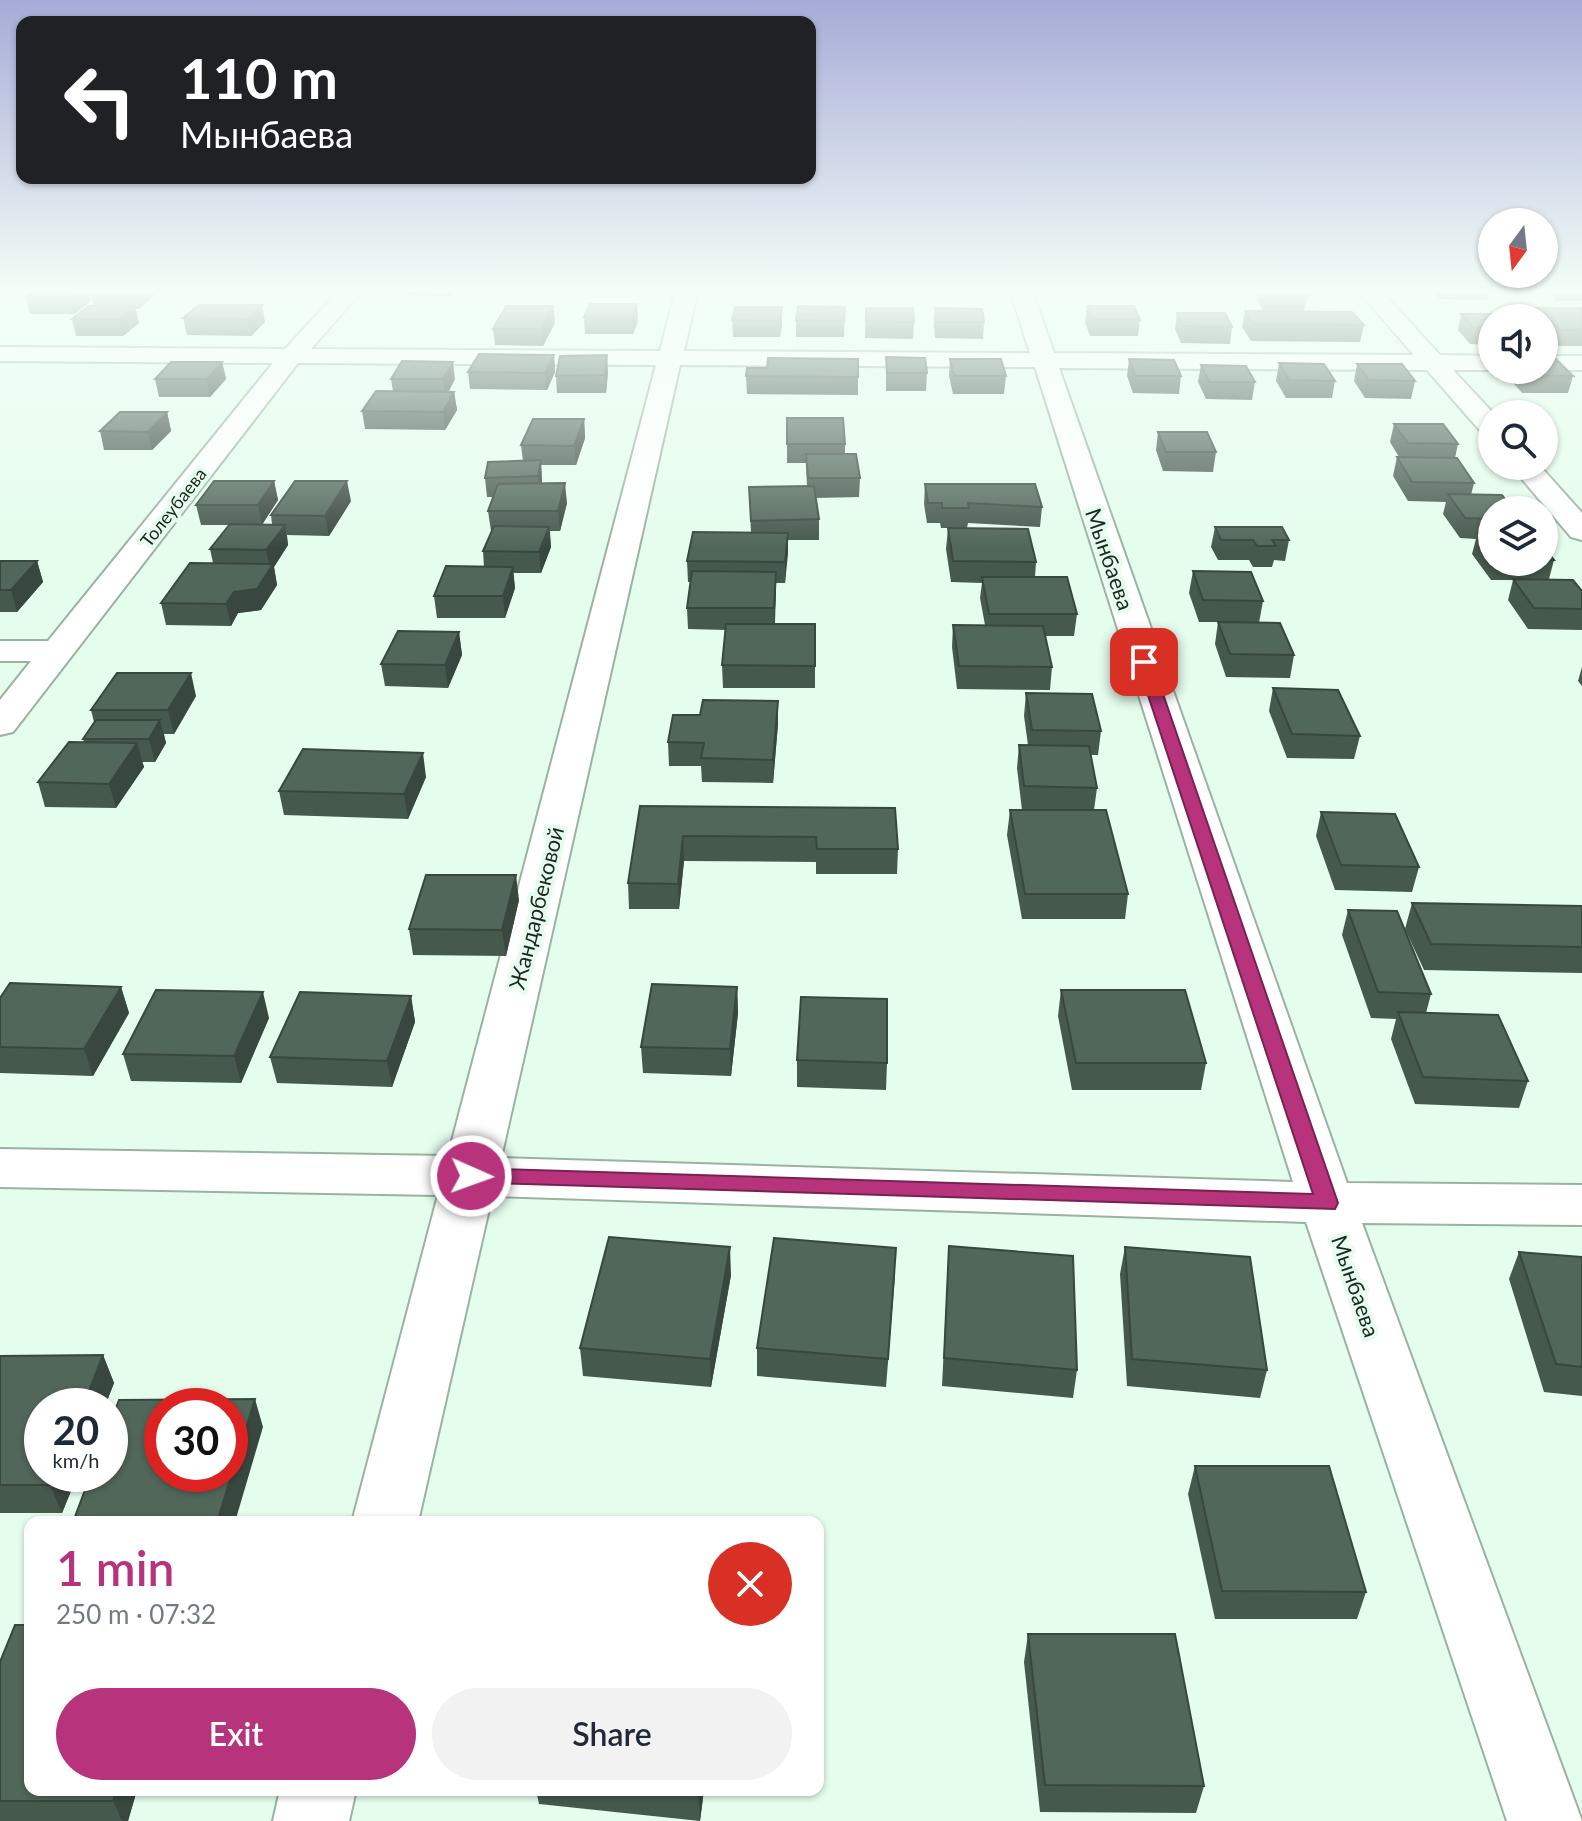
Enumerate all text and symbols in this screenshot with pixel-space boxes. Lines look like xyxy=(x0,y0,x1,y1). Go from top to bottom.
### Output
text: 110 m xyxy=(180,44,338,111)
icon: left xyxy=(48,48,152,152)
text: Мынбаева xyxy=(180,112,353,156)
north arrow xyxy=(1478,208,1558,288)
map controls xyxy=(1478,208,1558,576)
button: sound xyxy=(1478,304,1558,384)
button: search xyxy=(1478,400,1558,480)
street label: Толеубаева xyxy=(135,463,211,551)
button: layers xyxy=(1478,496,1558,576)
street label: Мынбаева xyxy=(1080,505,1140,613)
pin xyxy=(1110,628,1178,696)
icon: arrive xyxy=(1122,640,1166,684)
street label: Жандарбековой xyxy=(503,824,569,992)
position arrow xyxy=(429,1134,513,1218)
street label: Мынбаева xyxy=(1326,1232,1386,1340)
speed limit sign: 30 xyxy=(144,1388,248,1492)
text: 20 xyxy=(53,1406,99,1454)
text: km/h xyxy=(53,1448,99,1472)
text: 1 min xyxy=(56,1539,174,1596)
button: close xyxy=(708,1542,792,1626)
text: 250 m · 07:32 xyxy=(56,1598,216,1630)
button: Exit xyxy=(56,1688,416,1780)
button: Share xyxy=(432,1688,792,1780)

